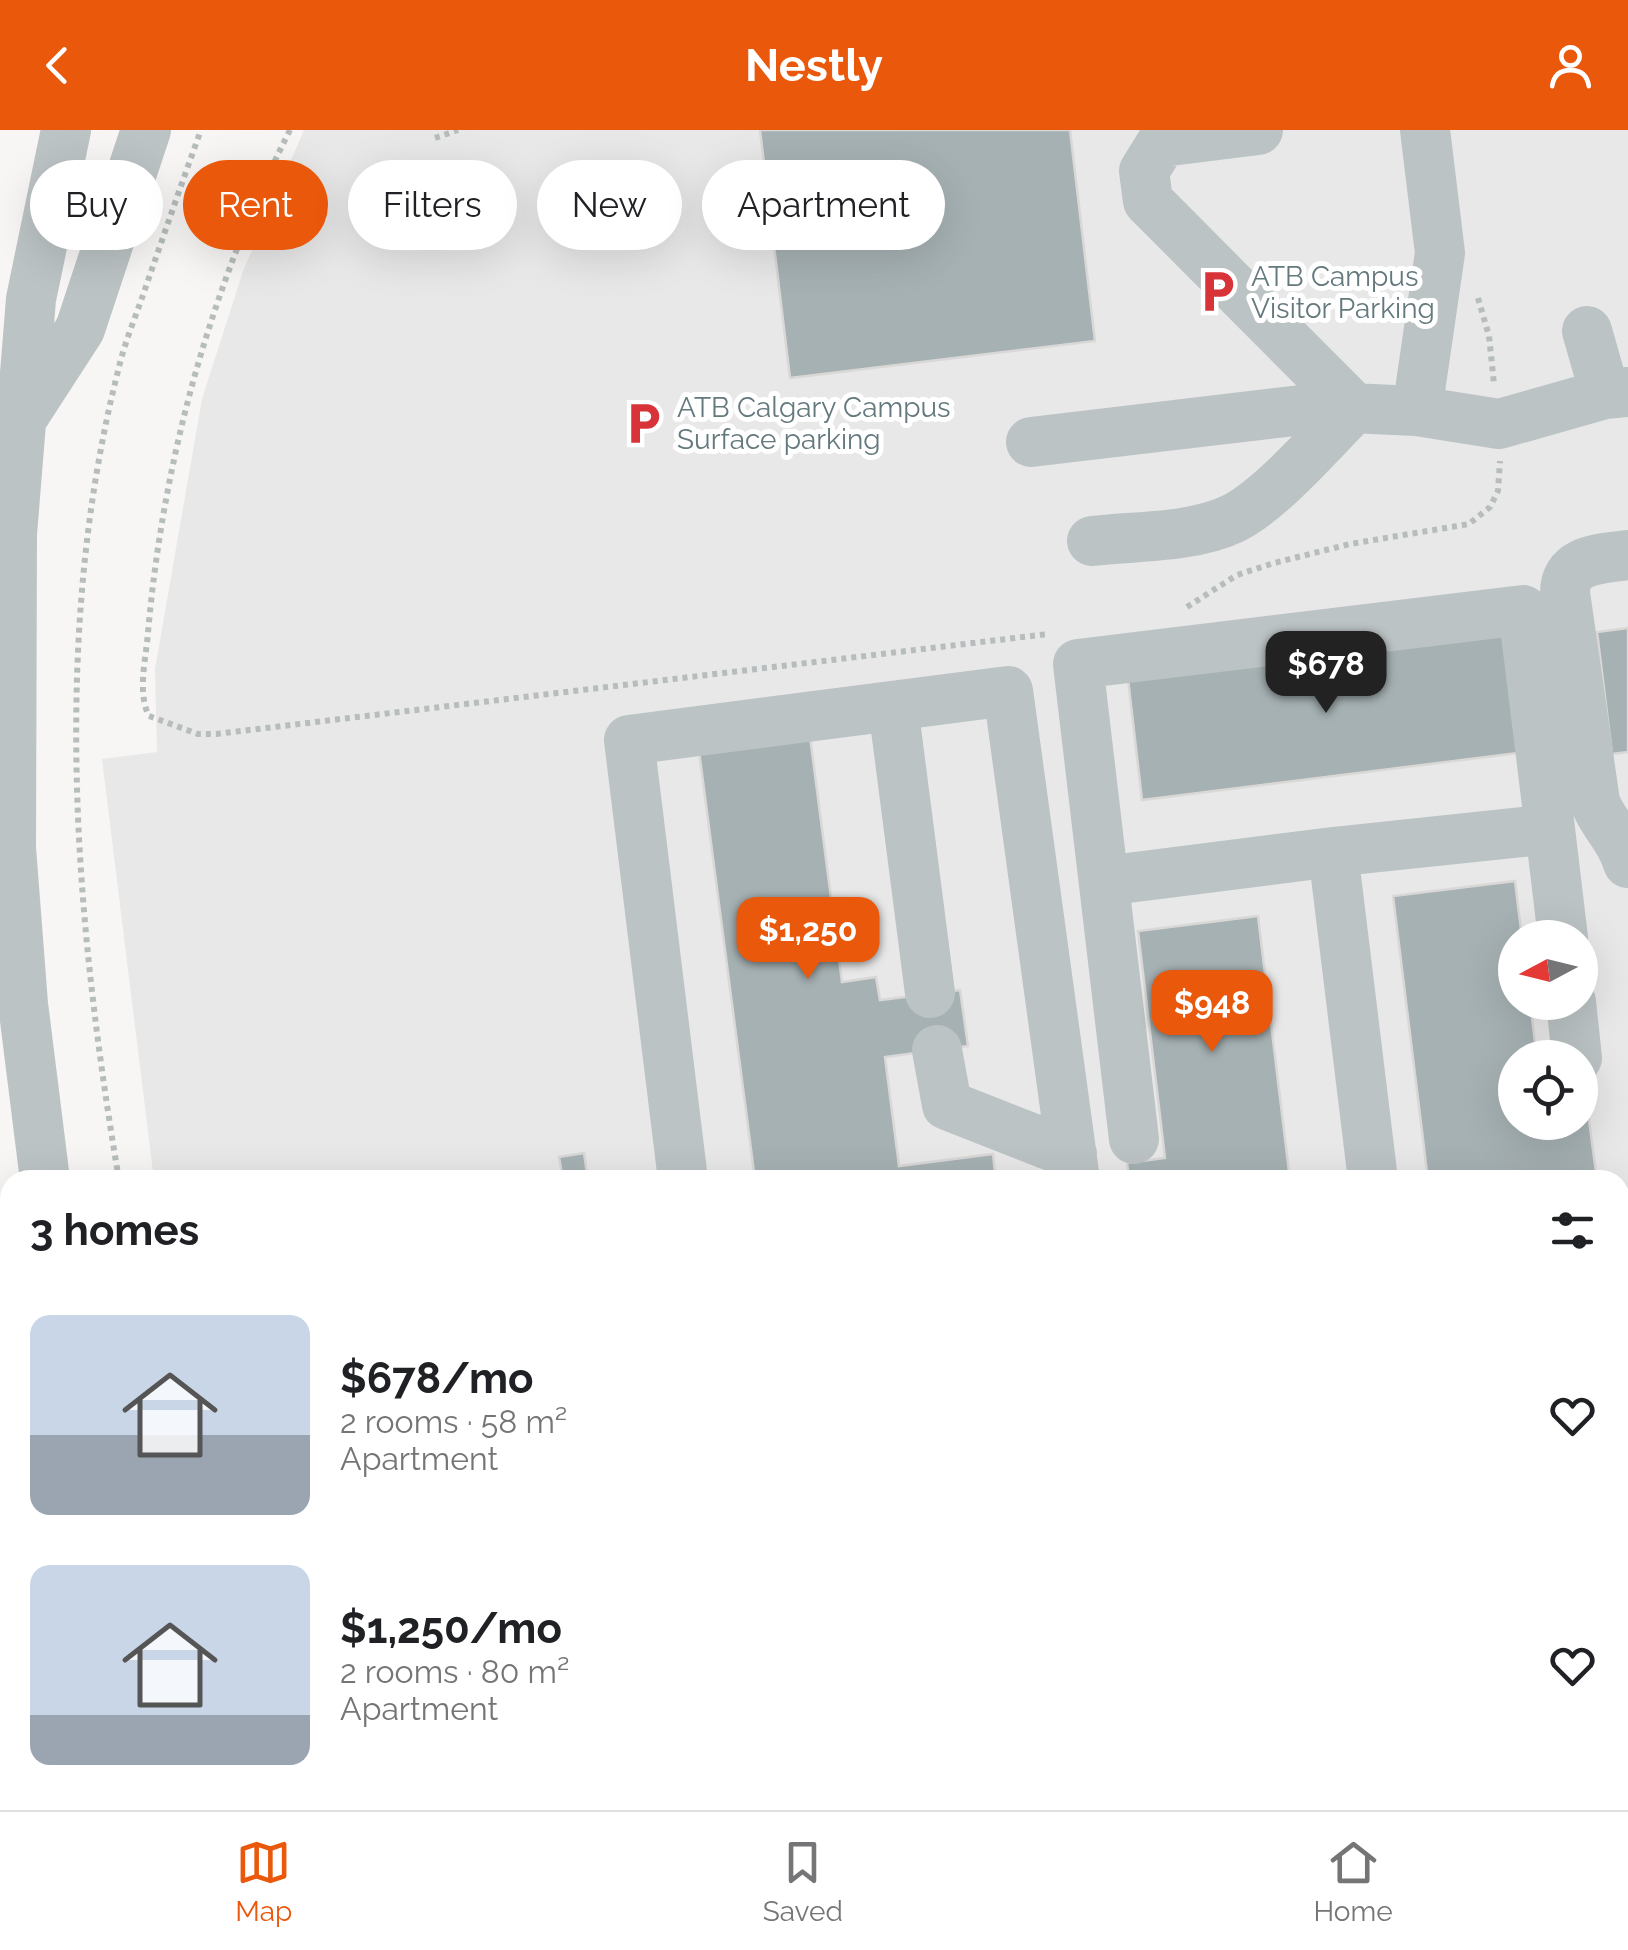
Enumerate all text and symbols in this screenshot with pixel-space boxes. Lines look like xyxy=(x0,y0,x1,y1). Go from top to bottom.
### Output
icon: back xyxy=(30,38,85,93)
icon: person xyxy=(1543,38,1598,93)
text: Nestly xyxy=(745,39,883,92)
chip: Buy xyxy=(30,160,163,250)
chip: Rent xyxy=(183,160,328,250)
chip: Filters xyxy=(348,160,517,250)
chip: New xyxy=(537,160,682,250)
chip: Apartment xyxy=(702,160,945,250)
place label: ATB Campus Visitor Parking xyxy=(1251,260,1435,325)
parking icon: ATB Campus Visitor Parking xyxy=(1194,268,1242,316)
place label: ATB Calgary Campus Surface parking xyxy=(677,391,951,456)
parking icon: ATB Calgary Campus Surface parking xyxy=(620,399,668,447)
pin: $678 xyxy=(1267,631,1385,716)
text: $678 xyxy=(1288,645,1365,682)
pin: $1,250 xyxy=(727,897,889,982)
text: $1,250 xyxy=(759,911,857,948)
north arrow xyxy=(1498,920,1598,1020)
map controls xyxy=(1498,920,1598,1140)
pin: $948 xyxy=(1153,970,1271,1055)
text: $948 xyxy=(1174,984,1250,1021)
button: locate xyxy=(1498,1040,1598,1140)
icon: filters xyxy=(1545,1203,1600,1258)
text: 3 homes xyxy=(30,1206,199,1255)
text: $678/mo xyxy=(340,1354,534,1403)
icon: home xyxy=(110,1355,230,1475)
icon: heart xyxy=(1545,1388,1600,1443)
text: 2 rooms · 58 m² xyxy=(340,1403,567,1440)
text: Apartment xyxy=(340,1440,498,1477)
text: $1,250/mo xyxy=(340,1604,562,1653)
icon: home xyxy=(110,1605,230,1725)
icon: heart xyxy=(1545,1638,1600,1693)
text: 2 rooms · 80 m² xyxy=(340,1653,569,1690)
text: Apartment xyxy=(340,1690,498,1727)
tab: Map xyxy=(235,1835,292,1928)
tab: Saved xyxy=(763,1835,843,1928)
tab: Home xyxy=(1313,1835,1393,1928)

